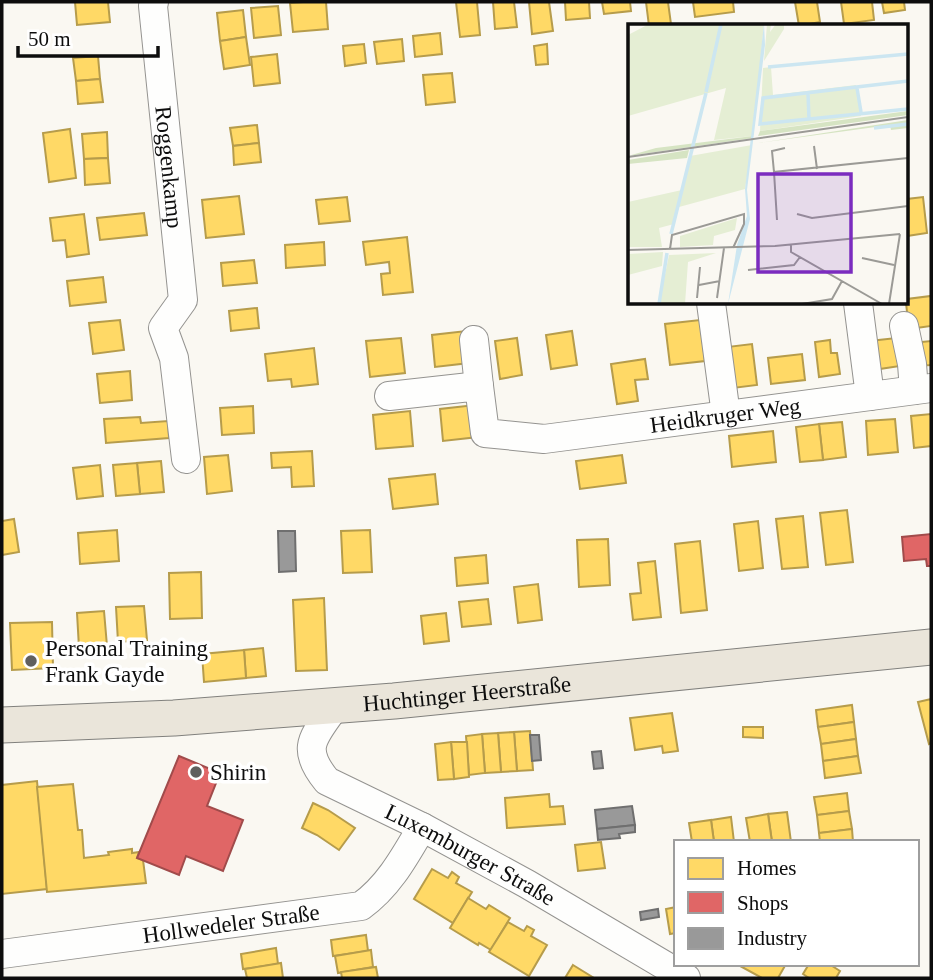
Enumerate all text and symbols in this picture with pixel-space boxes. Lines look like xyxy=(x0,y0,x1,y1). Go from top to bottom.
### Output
scale bar xyxy=(18,14,158,58)
inset map xyxy=(628,24,908,304)
text: 50 m xyxy=(28,27,71,51)
street label: Roggenkamp xyxy=(150,105,188,229)
street label: Heidkruger Weg xyxy=(648,393,803,438)
place label: Personal Training Frank Gayde xyxy=(45,636,208,687)
marker: Personal Training Frank Gayde xyxy=(23,653,39,669)
street label: Huchtinger Heerstraße xyxy=(362,671,572,716)
place label: Shirin xyxy=(210,760,267,785)
marker: Shirin xyxy=(188,764,204,780)
street label: Luxemburger Straße xyxy=(381,799,559,911)
legend xyxy=(674,840,919,966)
text: Homes xyxy=(737,856,797,880)
text: Shops xyxy=(737,891,788,915)
street label: Hollwedeler Straße xyxy=(141,900,321,948)
text: Industry xyxy=(737,926,807,950)

